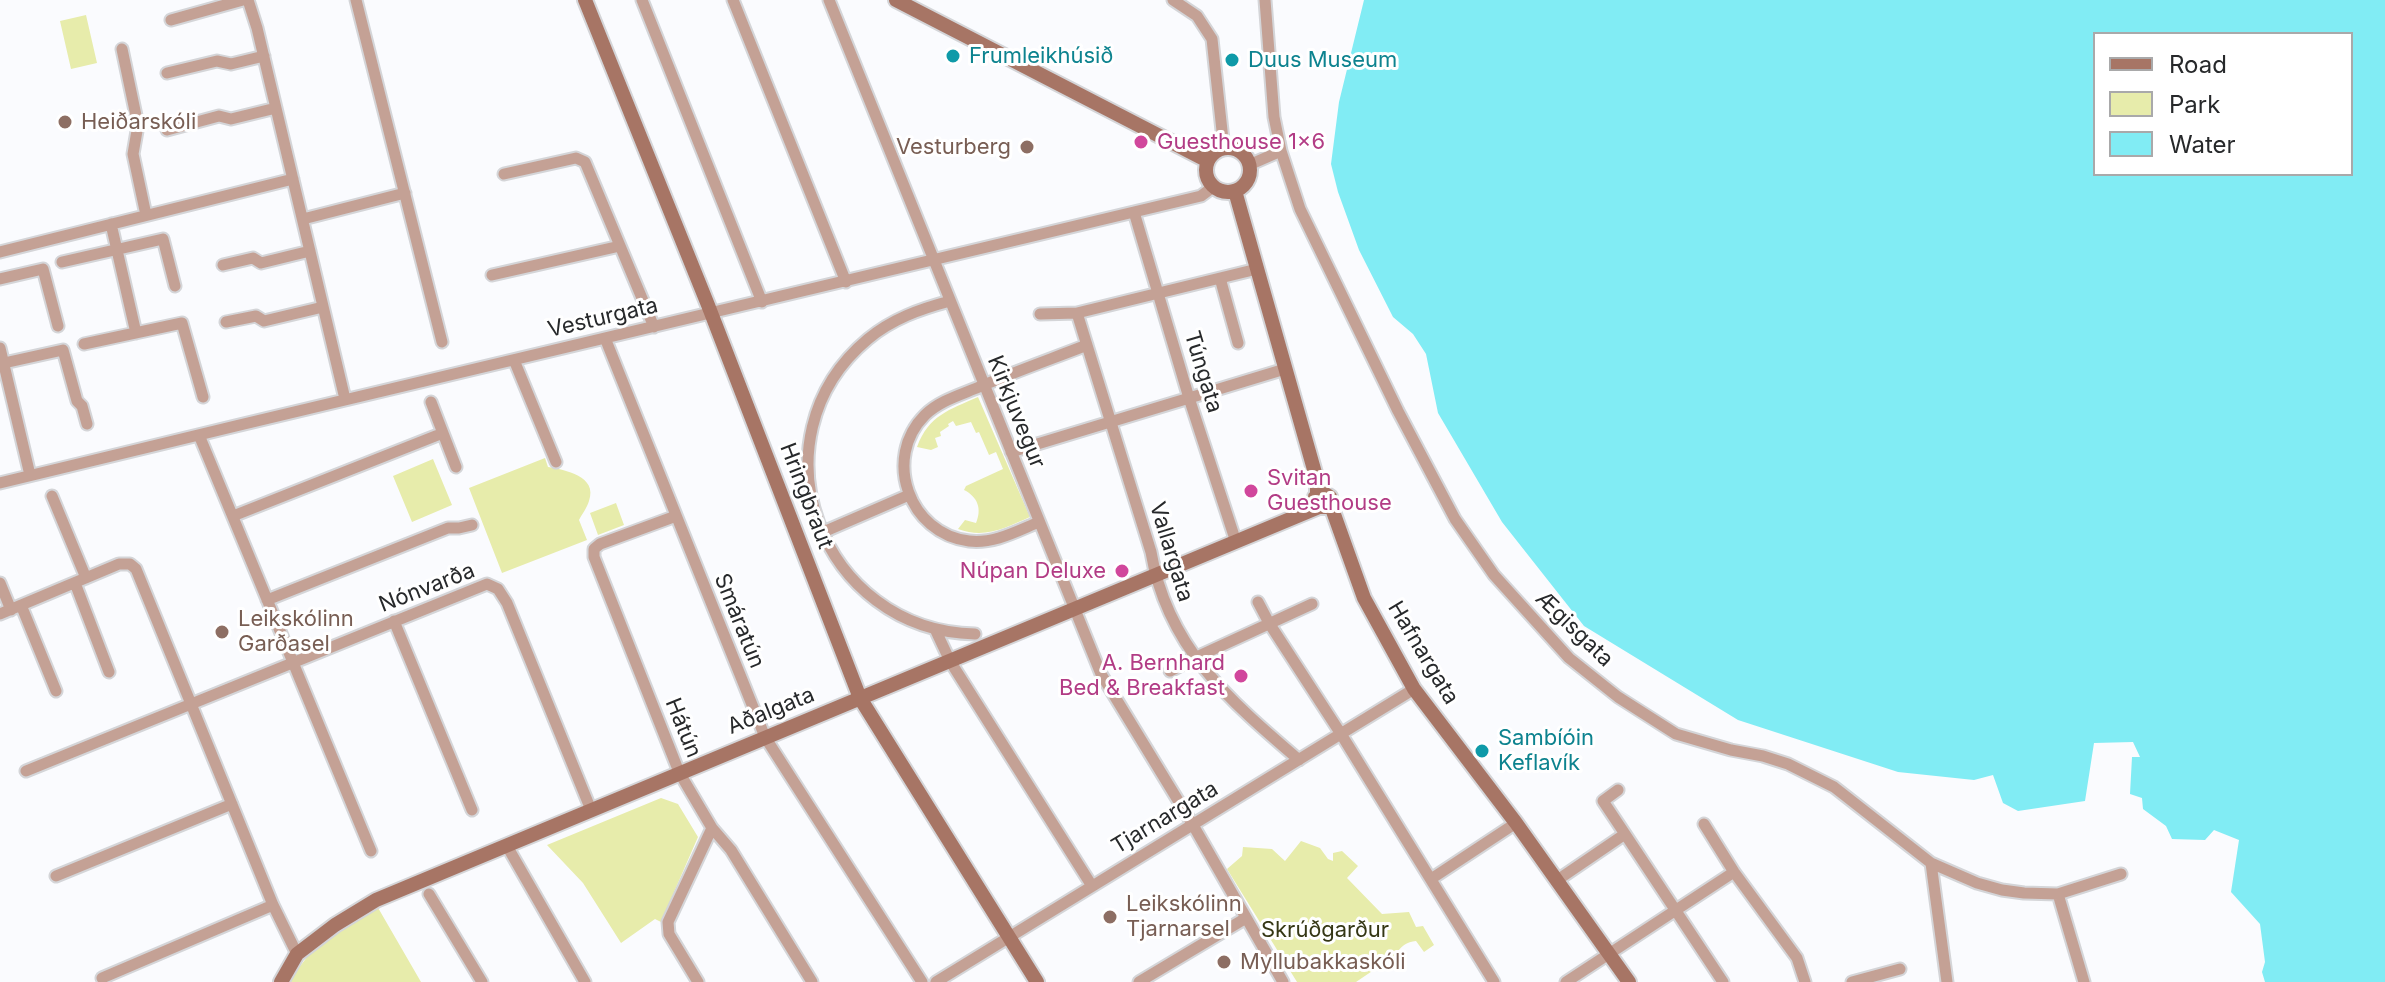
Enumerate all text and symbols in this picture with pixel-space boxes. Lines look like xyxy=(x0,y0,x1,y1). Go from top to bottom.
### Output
legend xyxy=(2093,32,2353,176)
place label: Frumleikhúsið xyxy=(969,43,1113,69)
marker: Frumleikhúsið xyxy=(944,47,962,65)
place label: Duus Museum xyxy=(1248,47,1397,73)
text: Road xyxy=(2169,50,2227,79)
marker: Duus Museum xyxy=(1223,51,1241,69)
text: Park xyxy=(2169,90,2220,119)
place label: Heiðarskóli xyxy=(81,109,196,135)
marker: Heiðarskóli xyxy=(56,113,74,131)
place label: Guesthouse 1×6 xyxy=(1157,129,1325,155)
text: Water xyxy=(2169,130,2236,159)
marker: Guesthouse 1×6 xyxy=(1132,133,1150,151)
place label: Vesturberg xyxy=(896,134,1011,160)
marker: Vesturberg xyxy=(1018,138,1036,156)
street label: Vesturgata xyxy=(545,293,661,343)
street label: Túngata xyxy=(1178,328,1228,416)
street label: Kirkjuvegur xyxy=(981,352,1051,472)
street label: Hringbraut xyxy=(774,439,838,553)
place label: Svitan Guesthouse xyxy=(1267,465,1392,516)
marker: Svitan Guesthouse xyxy=(1242,482,1260,500)
street label: Vallargata xyxy=(1143,499,1199,605)
street label: Nónvarða xyxy=(375,558,479,618)
place label: Núpan Deluxe xyxy=(960,558,1106,584)
marker: Núpan Deluxe xyxy=(1113,562,1131,580)
street label: Smáratún xyxy=(708,570,770,672)
street label: Ægisgata xyxy=(1530,586,1618,672)
street label: Hafnargata xyxy=(1382,597,1464,709)
place label: Leikskólinn Garðasel xyxy=(238,606,354,658)
marker: Leikskólinn Garðasel xyxy=(213,623,231,641)
place label: A. Bernhard Bed & Breakfast xyxy=(1059,650,1225,702)
marker: A. Bernhard Bed & Breakfast xyxy=(1232,667,1250,685)
street label: Aðalgata xyxy=(724,682,818,740)
street label: Hátún xyxy=(659,694,707,762)
place label: Sambíóin Keflavík xyxy=(1498,725,1594,776)
marker: Sambíóin Keflavík xyxy=(1473,742,1491,760)
street label: Tjarnargata xyxy=(1107,776,1223,860)
place label: Leikskólinn Tjarnarsel xyxy=(1126,891,1242,942)
marker: Leikskólinn Tjarnarsel xyxy=(1101,908,1119,926)
park label: Skrúðgarður xyxy=(1261,917,1389,943)
place label: Myllubakkaskóli xyxy=(1240,949,1406,975)
marker: Myllubakkaskóli xyxy=(1215,953,1233,971)

